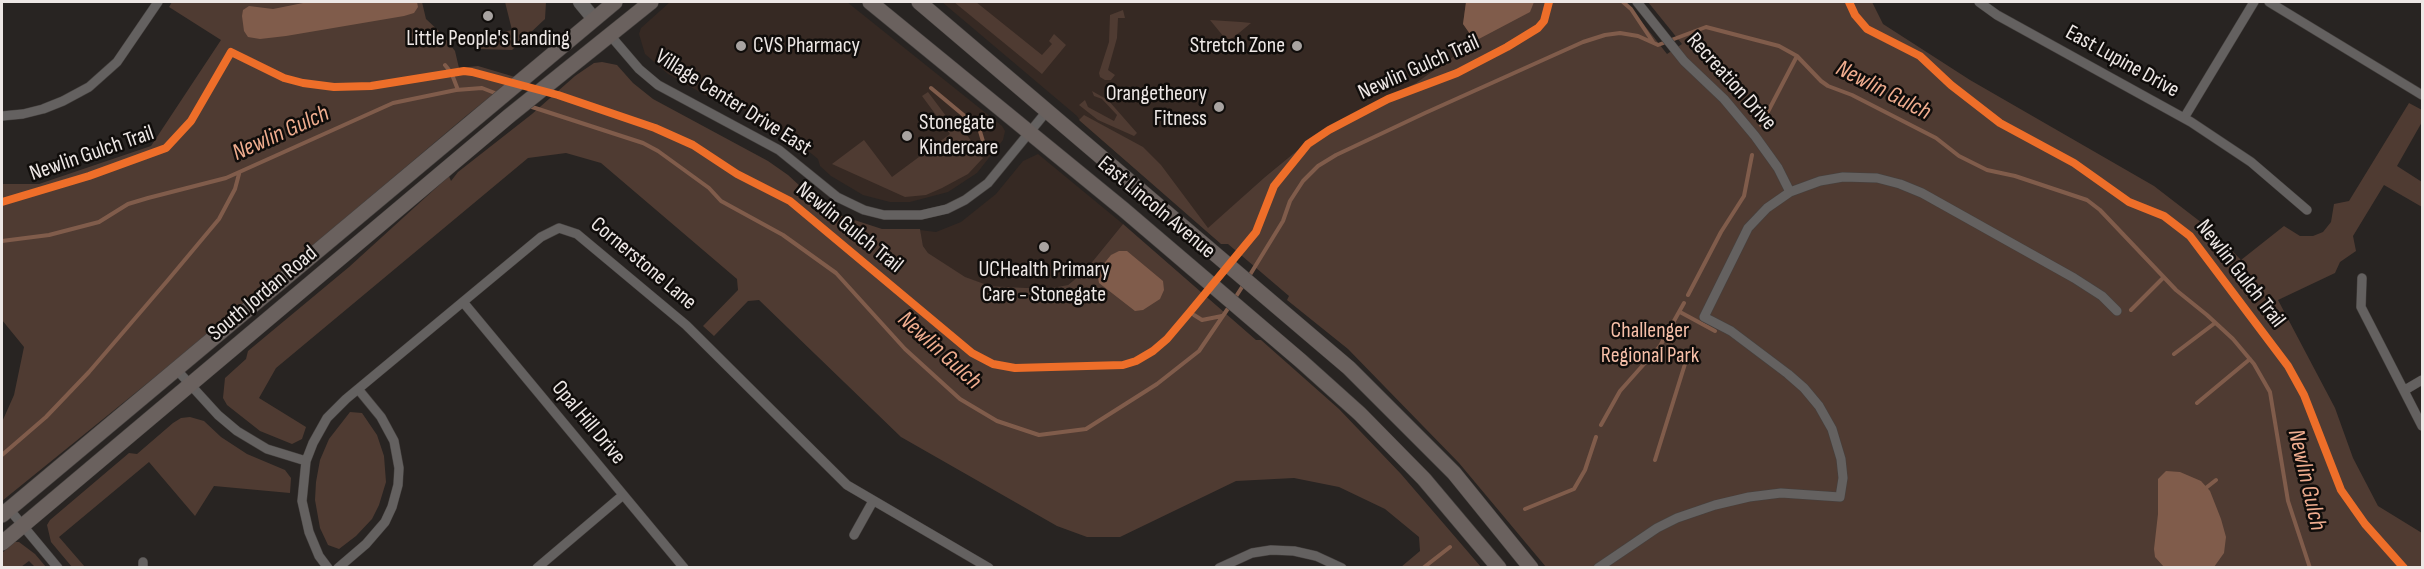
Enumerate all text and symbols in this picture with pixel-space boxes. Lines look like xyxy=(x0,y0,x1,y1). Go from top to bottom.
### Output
marker: Little People's Landing xyxy=(481,9,495,23)
street label: East Lupine Drive xyxy=(2060,20,2184,104)
place label: Little People's Landing xyxy=(406,26,570,52)
street label: Recreation Drive xyxy=(1680,28,1782,136)
street label: Newlin Gulch Trail xyxy=(1354,30,1484,106)
place label: CVS Pharmacy xyxy=(753,33,860,59)
place label: Stretch Zone xyxy=(1190,33,1285,59)
marker: CVS Pharmacy xyxy=(734,39,748,53)
marker: Stretch Zone xyxy=(1290,39,1304,53)
street label: Village Center Drive East xyxy=(650,44,816,162)
water label: Newlin Gulch xyxy=(1831,55,1935,127)
place label: Orangetheory Fitness xyxy=(1106,81,1207,132)
water label: Newlin Gulch xyxy=(228,100,334,168)
marker: Orangetheory Fitness xyxy=(1212,100,1226,114)
place label: Stonegate Kindercare xyxy=(919,110,998,162)
street label: Newlin Gulch Trail xyxy=(26,120,158,188)
marker: Stonegate Kindercare xyxy=(900,129,914,143)
street label: East Lincoln Avenue xyxy=(1092,151,1220,265)
street label: Newlin Gulch Trail xyxy=(790,177,908,279)
street label: Cornerstone Lane xyxy=(585,212,701,316)
street label: Newlin Gulch Trail xyxy=(2190,215,2290,333)
marker: UCHealth Primary Care - Stonegate xyxy=(1037,240,1051,254)
street label: South Jordan Road xyxy=(203,241,323,347)
place label: UCHealth Primary Care - Stonegate xyxy=(978,257,1110,308)
water label: Newlin Gulch xyxy=(891,306,987,396)
park label: Challenger Regional Park xyxy=(1601,318,1699,370)
street label: Opal Hill Drive xyxy=(545,376,631,470)
water label: Newlin Gulch xyxy=(2280,427,2332,533)

